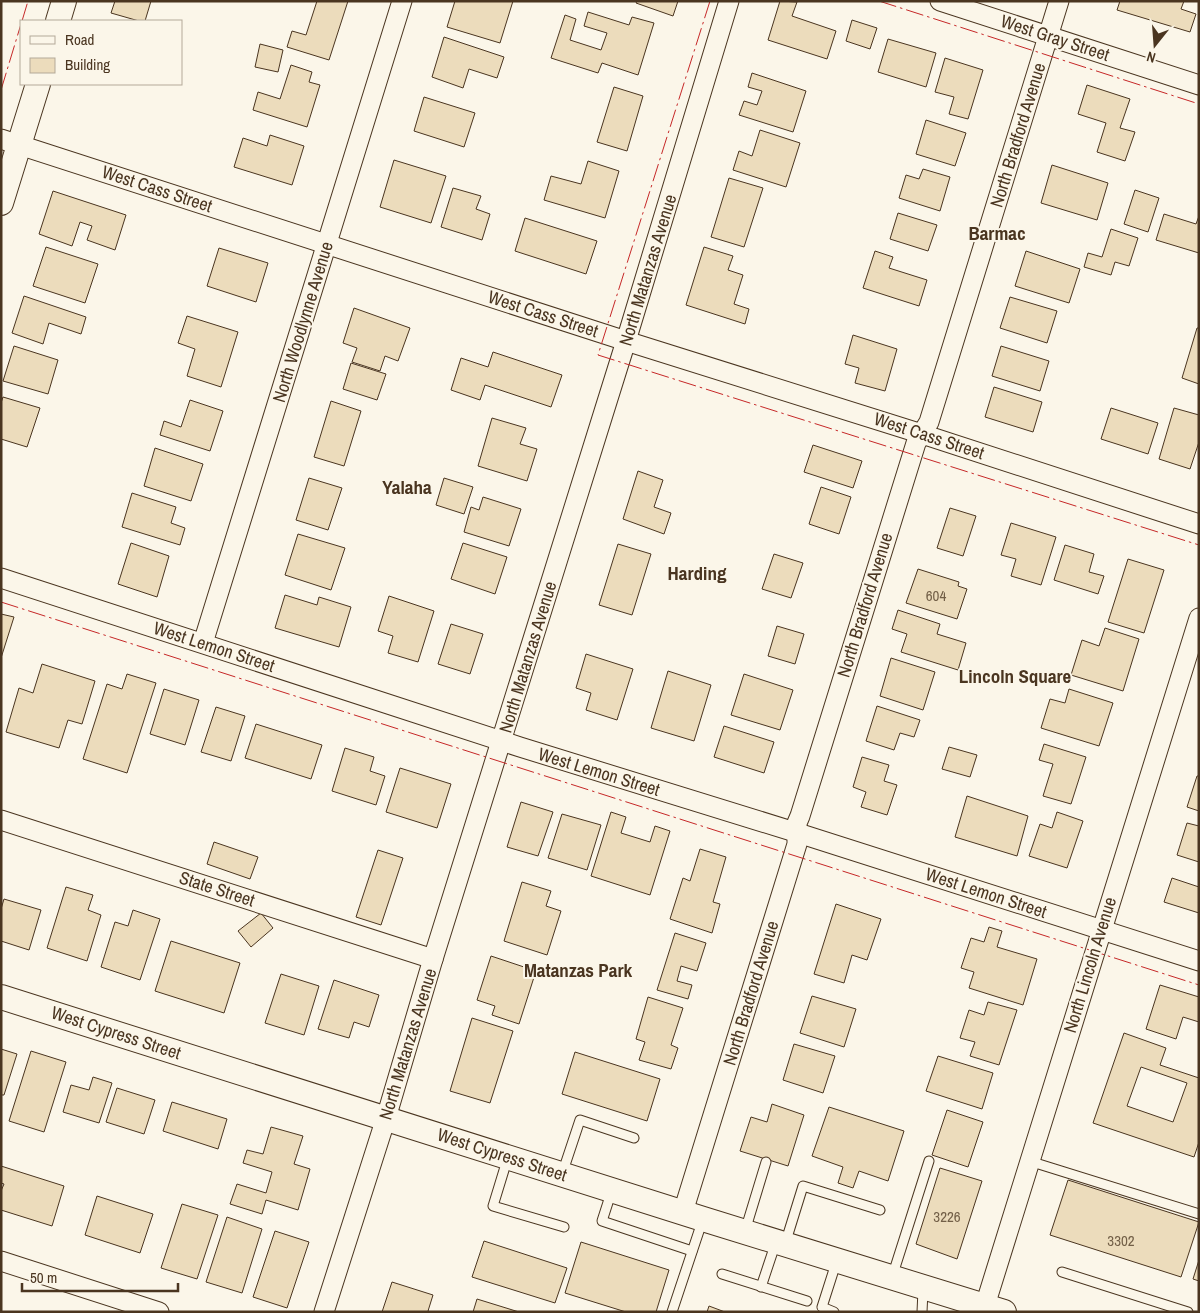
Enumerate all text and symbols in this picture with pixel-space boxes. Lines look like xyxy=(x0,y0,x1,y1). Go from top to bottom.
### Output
street label: West Gray Street xyxy=(998,8,1113,67)
legend xyxy=(20,20,182,85)
north arrow xyxy=(1130,20,1180,70)
text: Road xyxy=(65,29,94,50)
text: N xyxy=(1145,48,1158,67)
text: Building xyxy=(65,54,110,75)
street label: North Bradford Avenue xyxy=(984,60,1051,210)
street label: West Cass Street xyxy=(99,159,216,218)
street label: North Matanzas Avenue xyxy=(613,191,682,349)
district label: Barmac xyxy=(968,220,1026,246)
street label: North Woodlynne Avenue xyxy=(266,238,339,405)
street label: West Cass Street xyxy=(485,284,602,343)
street label: West Cass Street xyxy=(871,406,988,465)
district label: Yalaha xyxy=(382,474,432,500)
street label: North Bradford Avenue xyxy=(831,530,898,680)
district label: Harding xyxy=(668,560,727,586)
street label: North Matanzas Avenue xyxy=(493,578,562,736)
house number: 604 xyxy=(926,585,946,606)
street label: West Lemon Street xyxy=(150,615,278,678)
district label: Lincoln Square xyxy=(959,663,1072,689)
street label: West Lemon Street xyxy=(535,741,663,802)
street label: West Lemon Street xyxy=(922,861,1050,924)
street label: State Street xyxy=(176,865,258,912)
street label: North Lincoln Avenue xyxy=(1057,894,1122,1036)
street label: North Bradford Avenue xyxy=(717,918,784,1068)
district label: Matanzas Park xyxy=(524,957,632,983)
street label: North Matanzas Avenue xyxy=(373,965,442,1123)
street label: West Cypress Street xyxy=(48,1000,184,1065)
street label: West Cypress Street xyxy=(434,1122,570,1187)
house number: 3226 xyxy=(933,1206,961,1227)
house number: 3302 xyxy=(1107,1230,1135,1251)
scale bar xyxy=(22,1260,179,1292)
text: 50 m xyxy=(30,1267,57,1288)

